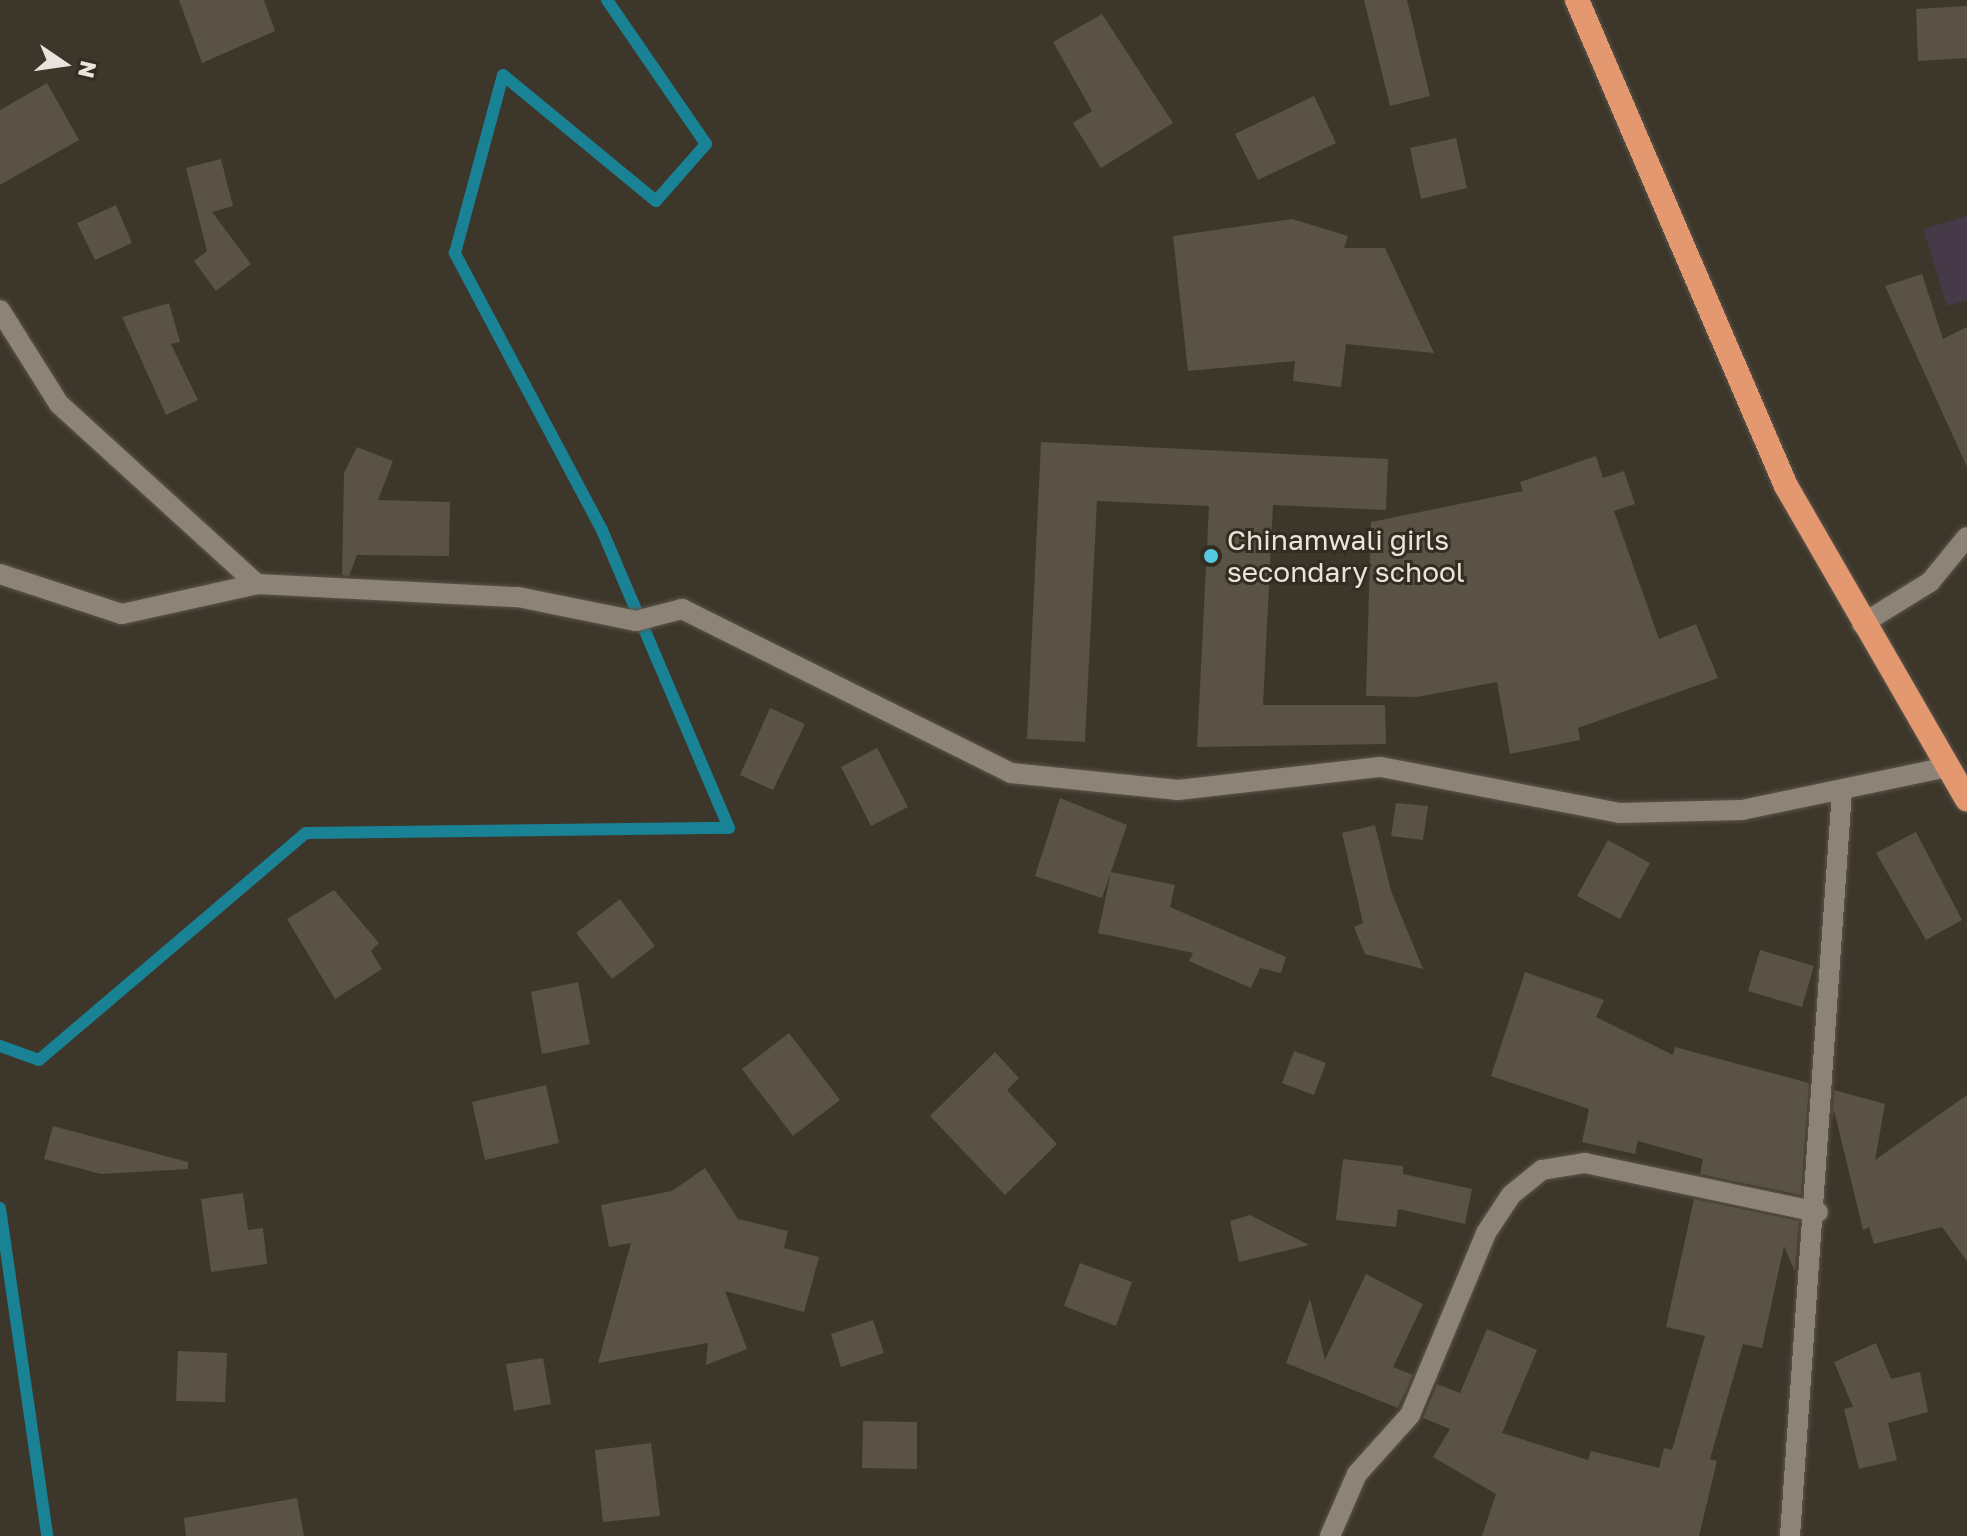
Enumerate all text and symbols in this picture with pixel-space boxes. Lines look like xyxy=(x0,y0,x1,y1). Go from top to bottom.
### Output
north arrow xyxy=(24,24,104,104)
text: N xyxy=(73,58,103,81)
place label: Chinamwali girls secondary school xyxy=(1227,523,1465,589)
marker: Chinamwali girls secondary school xyxy=(1202,547,1220,565)

